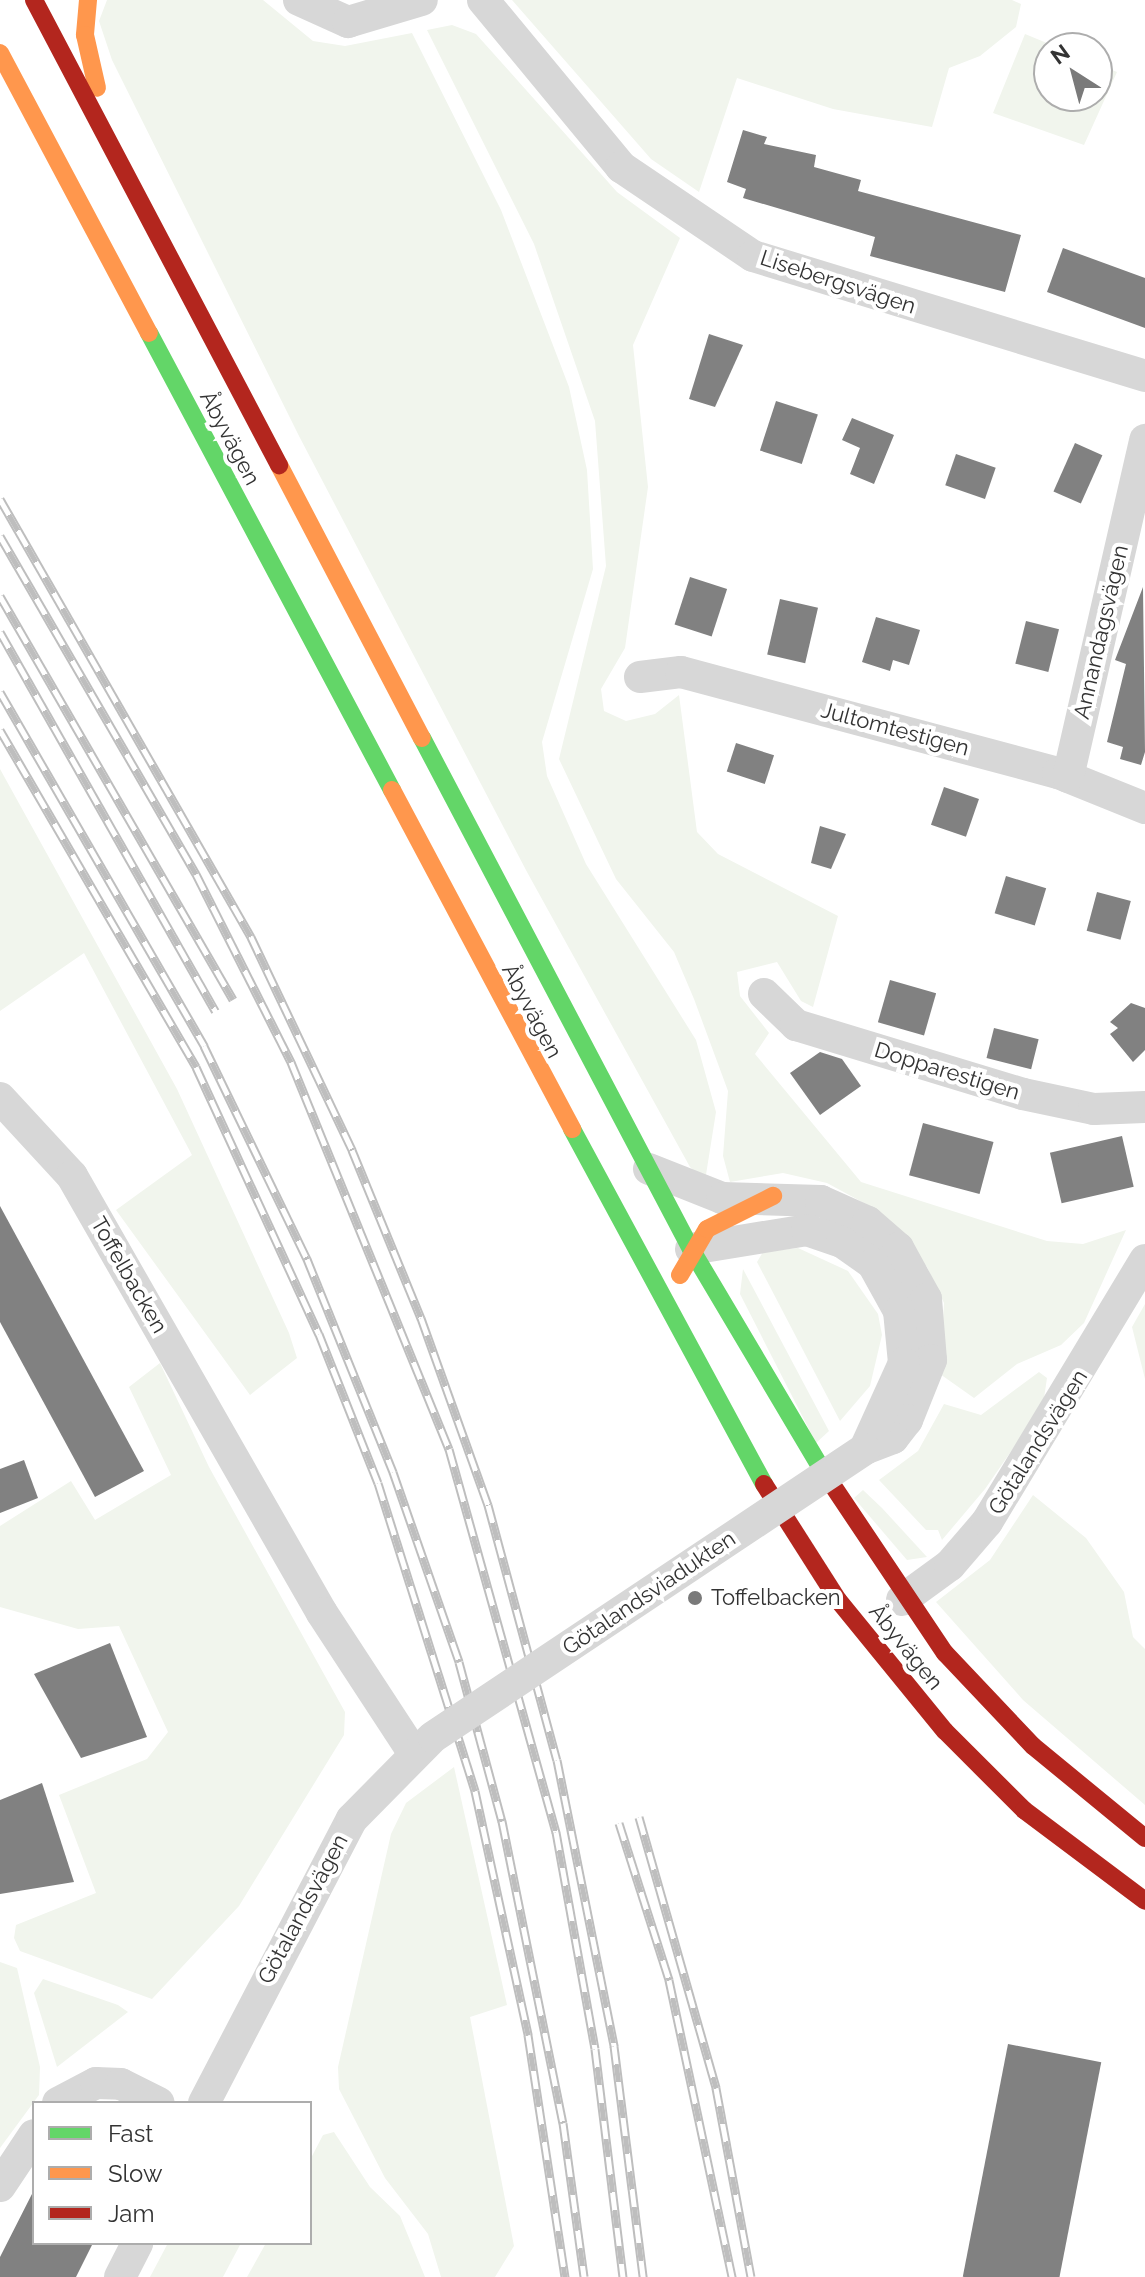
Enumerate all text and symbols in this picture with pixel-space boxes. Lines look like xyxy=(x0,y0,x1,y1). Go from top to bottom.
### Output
north arrow xyxy=(1033,32,1113,112)
text: N xyxy=(1046,39,1074,70)
street label: Lisebergsvägen xyxy=(757,244,919,320)
street label: Åbyvägen xyxy=(194,386,266,490)
street label: Annandagsvägen xyxy=(1068,542,1134,722)
street label: Jultomtestigen xyxy=(818,697,972,761)
street label: Åbyvägen xyxy=(496,959,568,1063)
street label: Dopparestigen xyxy=(871,1036,1023,1106)
street label: Toffelbacken xyxy=(85,1212,173,1338)
street label: Götalandsvägen xyxy=(983,1365,1093,1519)
street label: Götalandsviadukten xyxy=(558,1525,740,1661)
place label: Toffelbacken xyxy=(711,1585,841,1611)
marker: Toffelbacken xyxy=(686,1589,704,1607)
street label: Åbyvägen xyxy=(863,1599,949,1695)
street label: Götalandsvägen xyxy=(252,1830,354,1988)
legend xyxy=(32,2101,312,2245)
text: Fast xyxy=(108,2119,153,2148)
text: Slow xyxy=(108,2159,162,2188)
text: Jam xyxy=(108,2199,154,2228)

